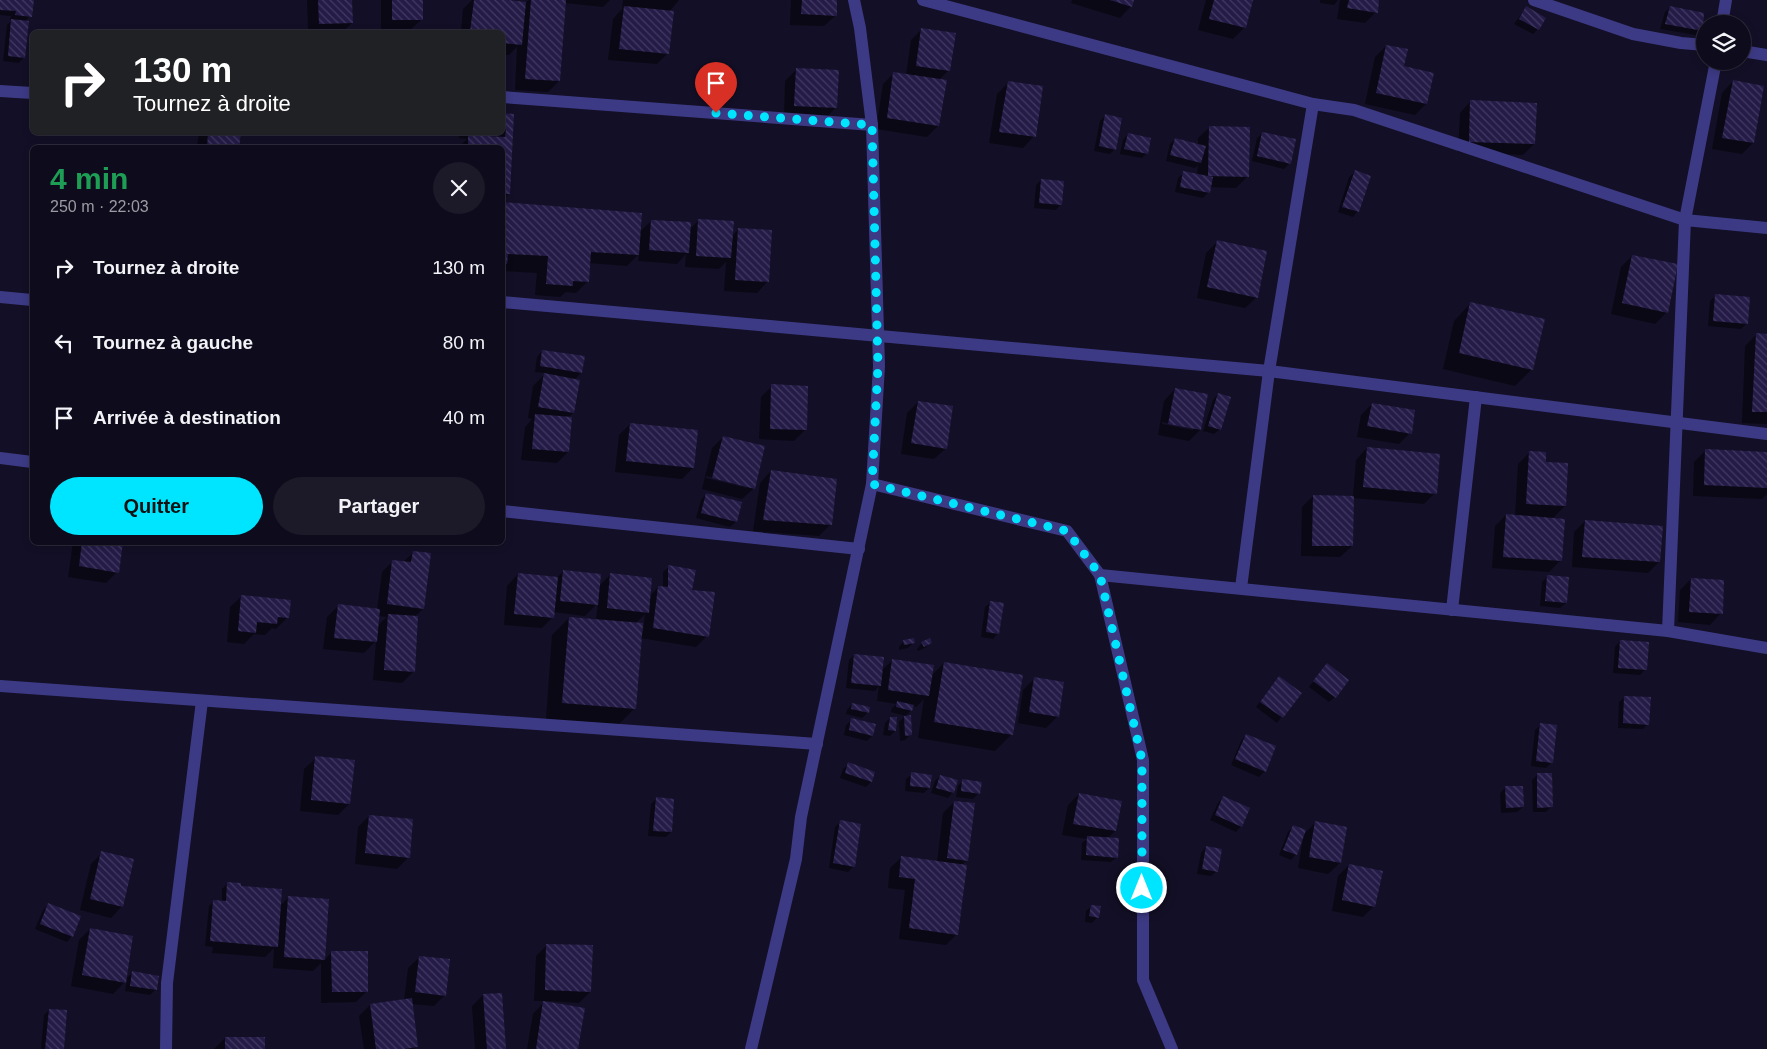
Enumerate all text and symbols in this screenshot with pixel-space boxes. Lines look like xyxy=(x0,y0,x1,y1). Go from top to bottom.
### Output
map controls xyxy=(1696,15,1751,70)
button: layers xyxy=(1696,15,1751,70)
icon: right xyxy=(50,50,115,115)
text: 130 m xyxy=(133,50,232,89)
pin xyxy=(695,62,737,113)
icon: arrive xyxy=(702,69,730,97)
text: Tournez à droite xyxy=(133,91,291,116)
text: 4 min xyxy=(50,162,128,195)
button: close xyxy=(433,162,485,214)
text: 250 m · 22:03 xyxy=(50,198,149,215)
icon: right xyxy=(50,254,78,282)
text: Tournez à droite xyxy=(93,257,239,278)
text: 130 m xyxy=(432,257,485,278)
icon: left xyxy=(50,329,78,357)
text: Tournez à gauche xyxy=(93,332,253,353)
text: 80 m xyxy=(443,332,485,353)
icon: arrive xyxy=(50,404,78,432)
text: Arrivée à destination xyxy=(93,407,281,428)
text: 40 m xyxy=(443,407,485,428)
button: Quitter xyxy=(50,477,263,535)
button: Partager xyxy=(273,477,485,535)
position arrow xyxy=(1115,861,1167,913)

